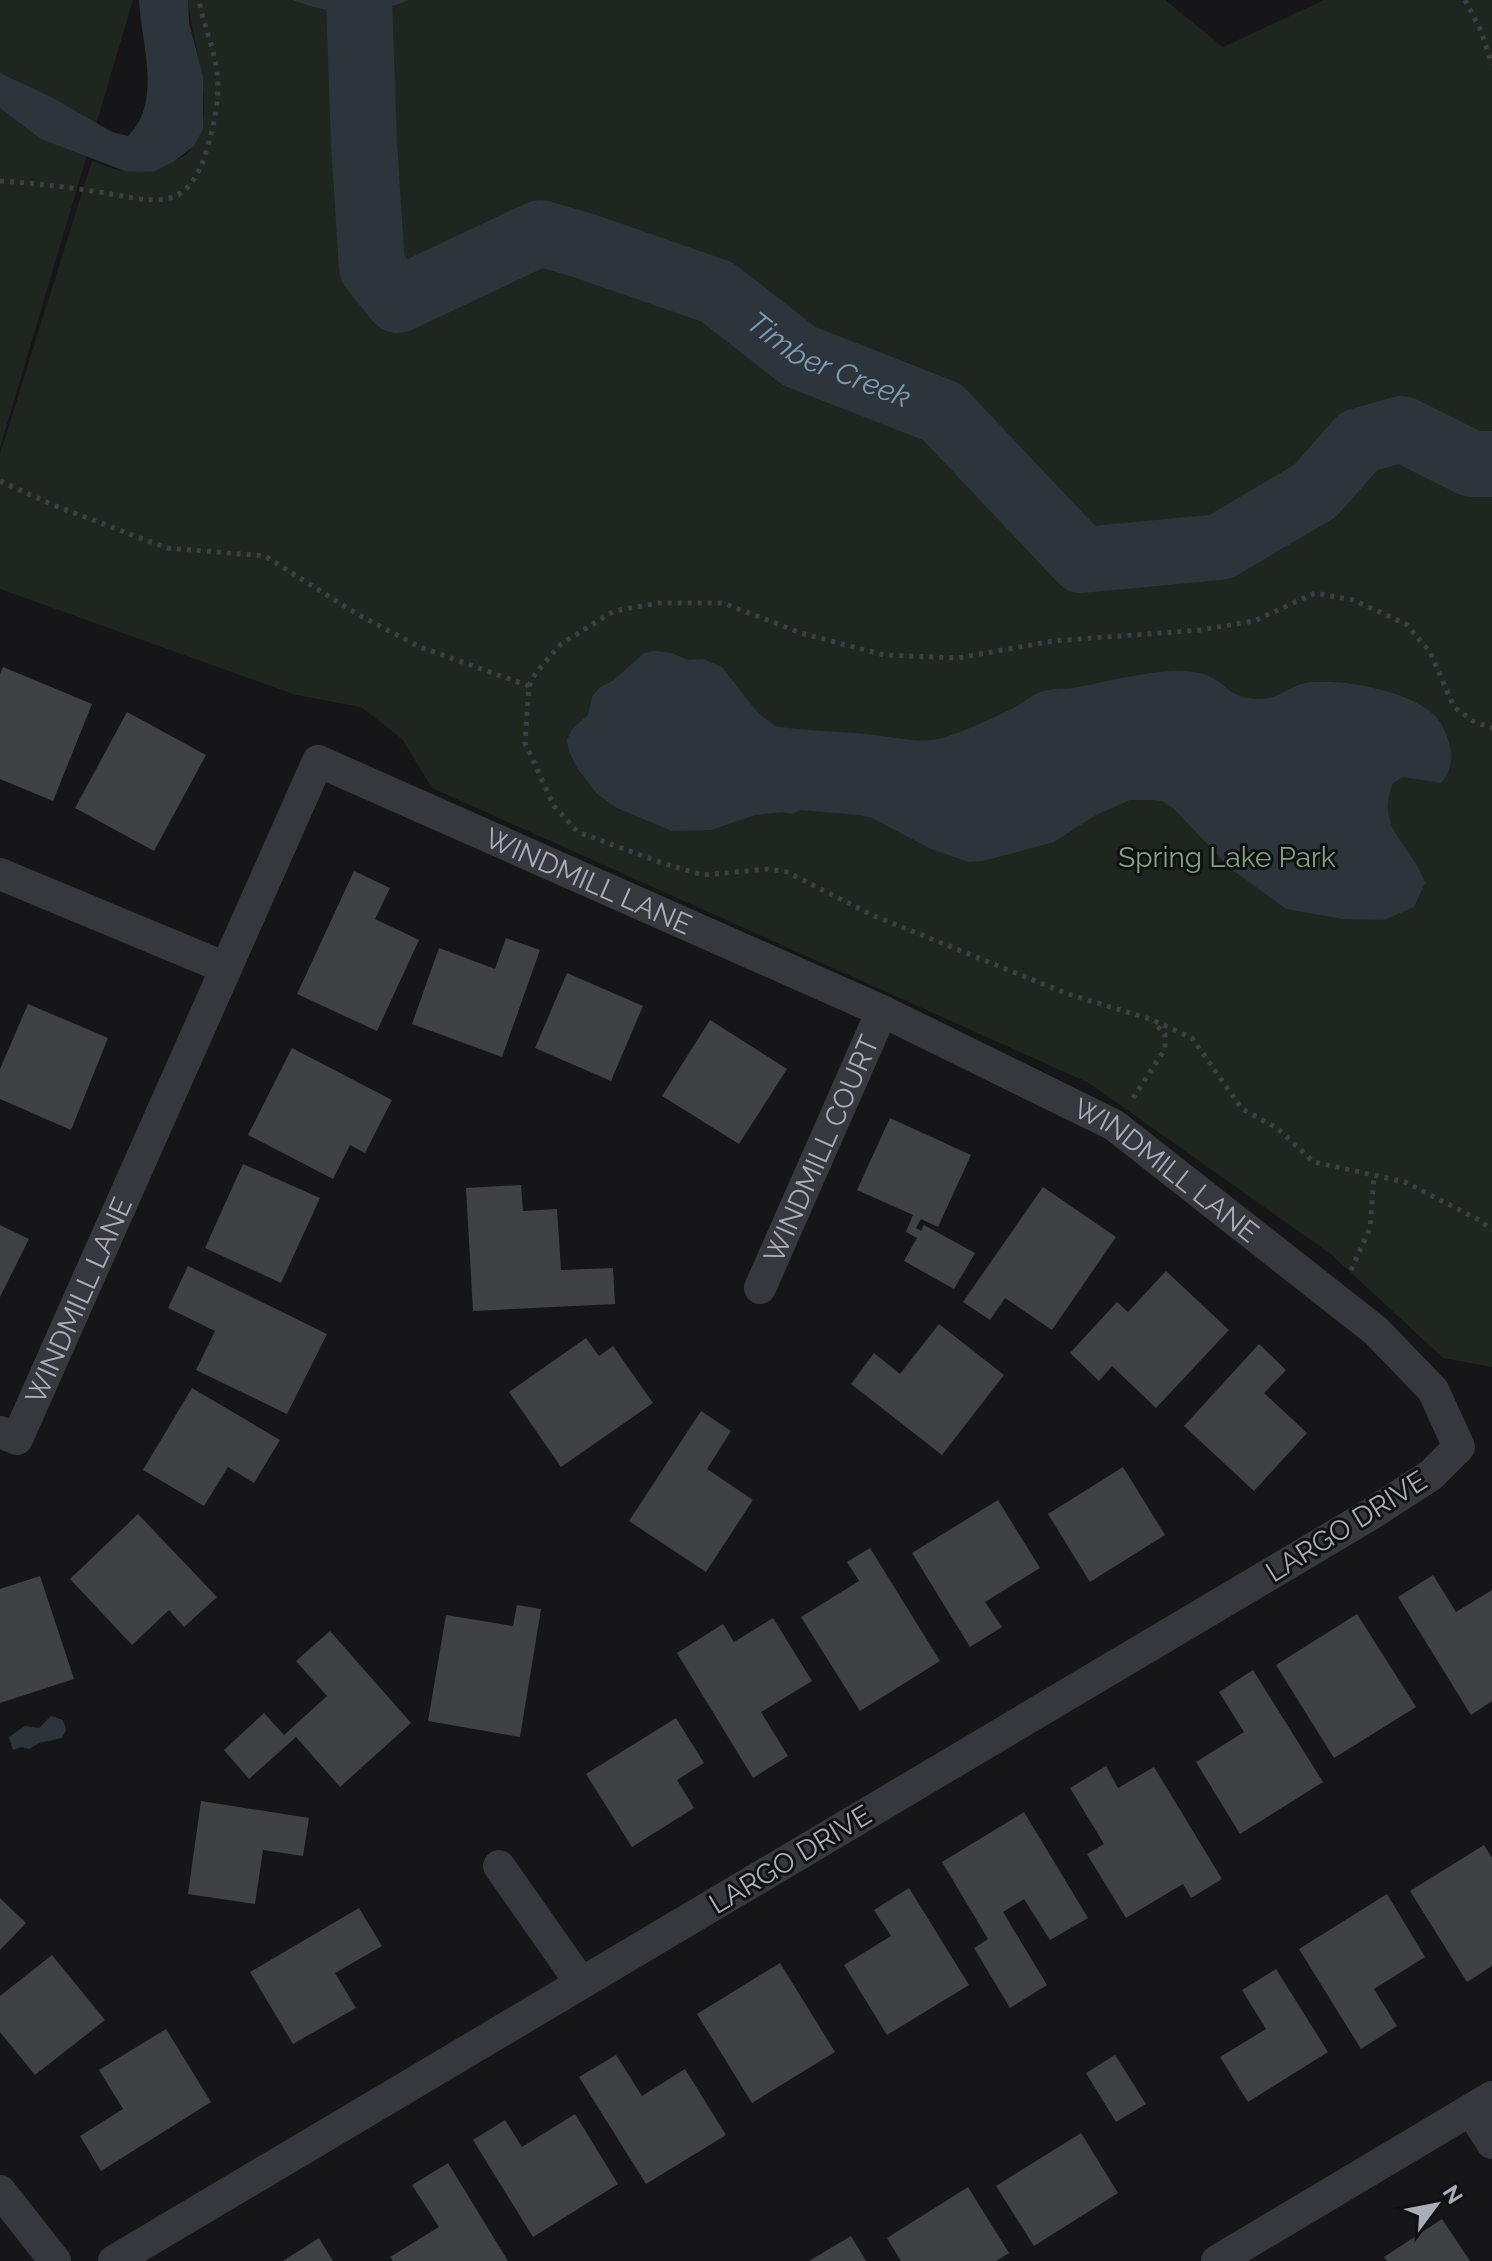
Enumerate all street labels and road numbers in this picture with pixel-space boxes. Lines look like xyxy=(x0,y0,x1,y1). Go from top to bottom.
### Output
street label: WINDMILL LANE xyxy=(480,821,697,941)
street label: WINDMILL COURT xyxy=(757,1030,886,1268)
street label: WINDMILL LANE xyxy=(1068,1092,1265,1249)
street label: WINDMILL LANE xyxy=(19,1192,139,1409)
street label: LARGO DRIVE xyxy=(1260,1464,1433,1589)
street label: LARGO DRIVE xyxy=(703,1798,877,1921)

